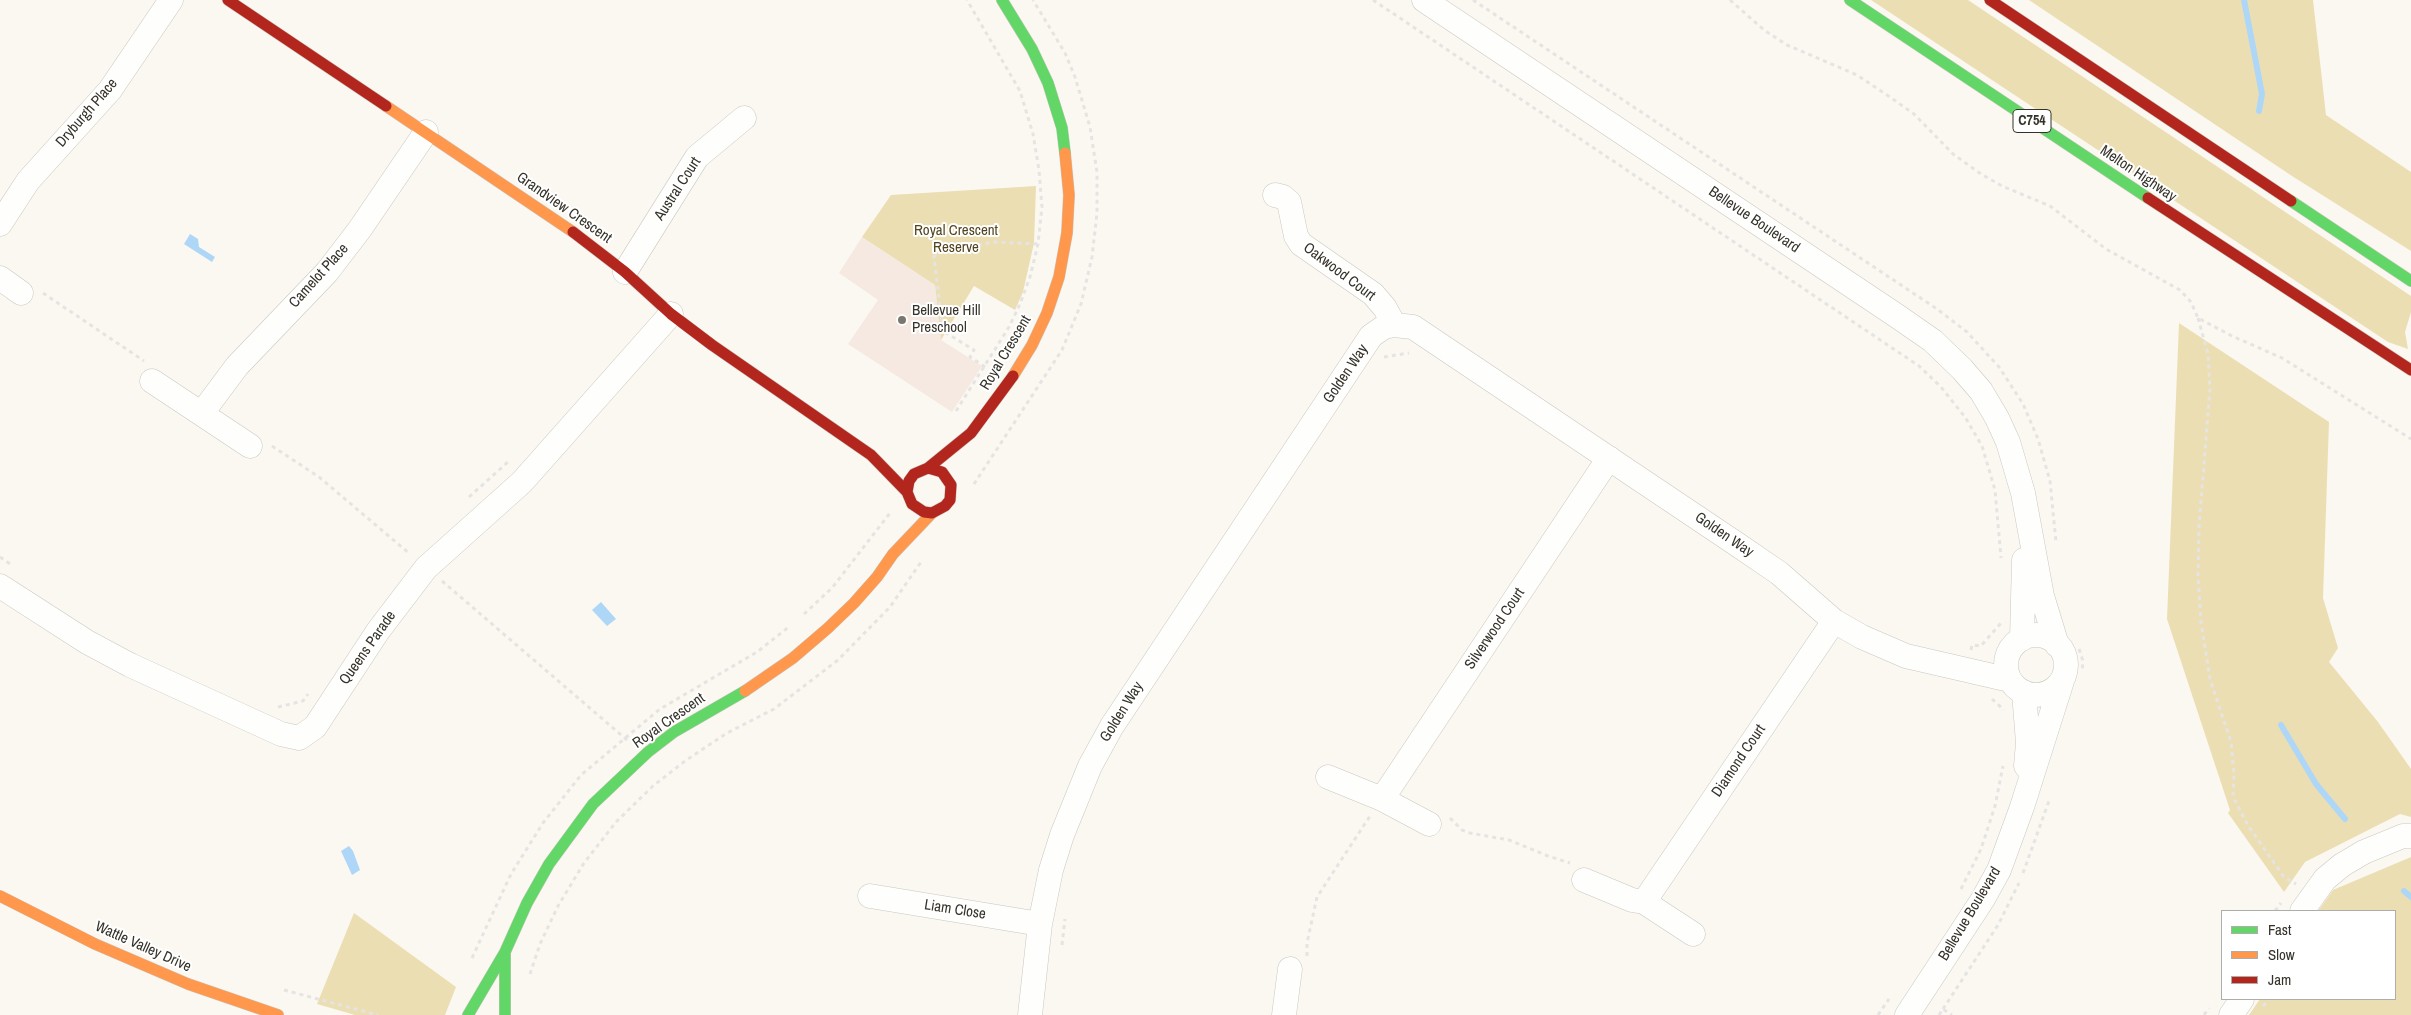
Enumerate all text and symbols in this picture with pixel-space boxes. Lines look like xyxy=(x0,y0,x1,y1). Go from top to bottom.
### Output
street label: Dryburgh Place xyxy=(52,75,122,151)
road number: C754 xyxy=(2013,110,2051,132)
street label: Melton Highway xyxy=(2096,142,2180,206)
street label: Austral Court xyxy=(651,154,705,224)
street label: Grandview Crescent xyxy=(513,168,615,248)
street label: Bellevue Boulevard xyxy=(1705,183,1803,257)
park label: Royal Crescent Reserve xyxy=(914,222,998,257)
street label: Oakwood Court xyxy=(1299,239,1379,305)
street label: Camelot Place xyxy=(286,240,352,312)
place label: Bellevue Hill Preschool xyxy=(912,302,980,337)
street label: Royal Crescent xyxy=(977,312,1035,394)
marker: Bellevue Hill Preschool xyxy=(896,314,908,326)
street label: Golden Way xyxy=(1320,341,1372,407)
street label: Golden Way xyxy=(1691,509,1757,561)
street label: Silverwood Court xyxy=(1461,585,1529,673)
street label: Queens Parade xyxy=(336,608,400,688)
street label: Golden Way xyxy=(1097,679,1147,745)
street label: Royal Crescent xyxy=(629,690,709,752)
street label: Diamond Court xyxy=(1708,721,1770,801)
street label: Bellevue Boulevard xyxy=(1935,864,2005,964)
street label: Liam Close xyxy=(923,896,987,924)
legend xyxy=(2221,910,2396,1000)
street label: Wattle Valley Drive xyxy=(92,918,194,976)
text: Fast xyxy=(2268,919,2291,940)
text: Slow xyxy=(2268,944,2295,965)
text: Jam xyxy=(2268,969,2291,990)

